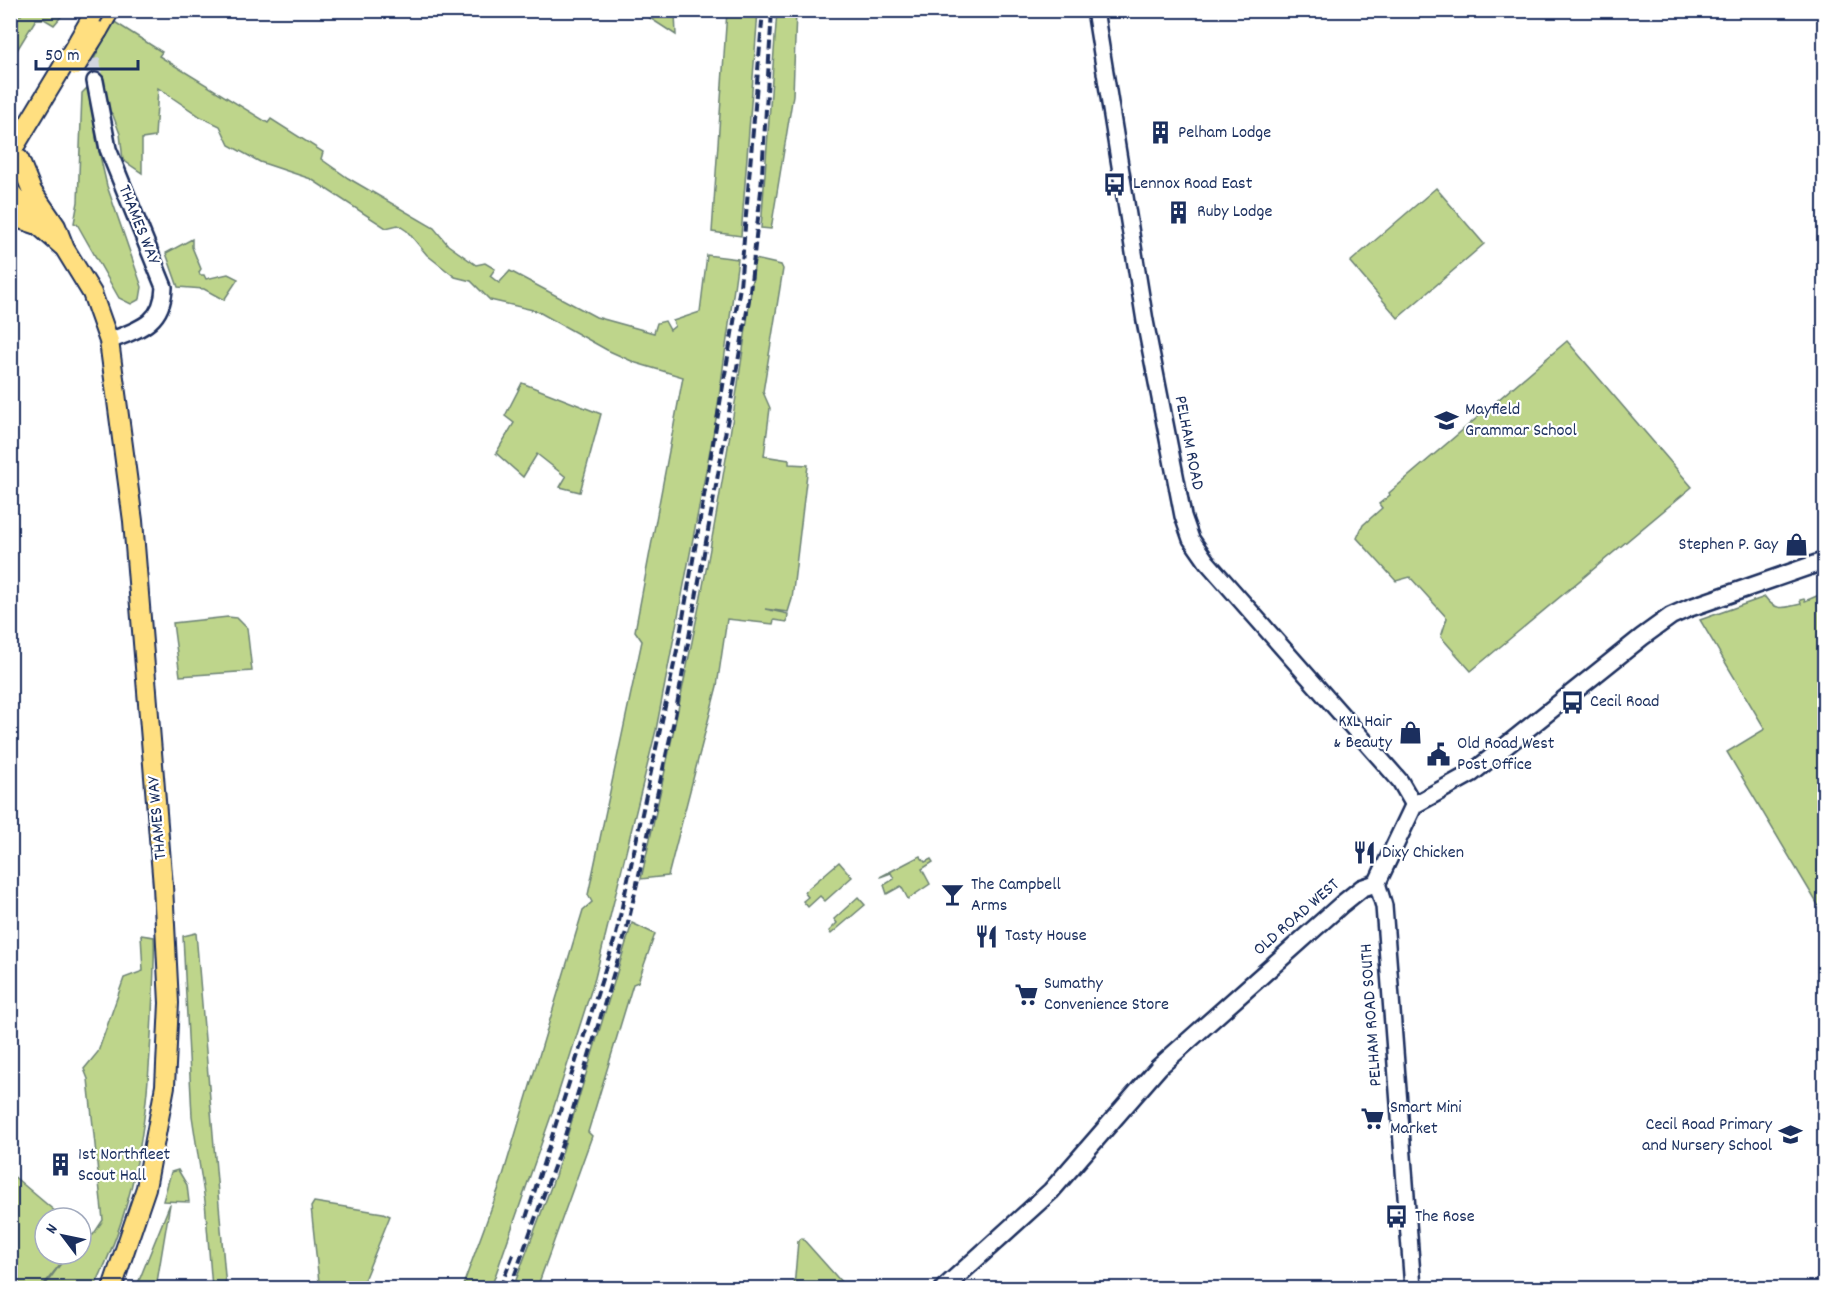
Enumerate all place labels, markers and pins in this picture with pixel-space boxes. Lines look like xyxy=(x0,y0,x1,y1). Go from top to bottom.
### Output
building icon: Pelham Lodge xyxy=(1147,120,1173,146)
place label: Pelham Lodge xyxy=(1178,121,1271,146)
bus stop icon: Lennox Road East xyxy=(1102,171,1128,197)
place label: Lennox Road East xyxy=(1133,172,1253,197)
building icon: Ruby Lodge xyxy=(1166,199,1192,225)
place label: Ruby Lodge xyxy=(1197,200,1272,225)
place label: Mayfield Grammar School xyxy=(1465,398,1578,444)
school or university icon: Mayfield Grammar School xyxy=(1434,407,1460,433)
shop icon: Stephen P. Gay xyxy=(1783,532,1809,558)
place label: Stephen P. Gay xyxy=(1678,533,1779,558)
bus stop icon: Cecil Road xyxy=(1559,689,1585,715)
place label: Cecil Road xyxy=(1590,690,1659,715)
place label: KXL Hair & Beauty xyxy=(1333,710,1393,756)
shop icon: KXL Hair & Beauty xyxy=(1397,719,1423,745)
place label: Old Road West Post Office xyxy=(1457,732,1555,778)
public building icon: Old Road West Post Office xyxy=(1426,741,1452,767)
restaurant icon: Dixy Chicken xyxy=(1351,840,1377,866)
place label: Dixy Chicken xyxy=(1382,841,1464,866)
place label: The Campbell Arms xyxy=(971,873,1061,919)
bar icon: The Campbell Arms xyxy=(940,882,966,908)
restaurant icon: Tasty House xyxy=(974,923,1000,949)
place label: Tasty House xyxy=(1005,924,1087,949)
place label: Sumathy Convenience Store xyxy=(1044,972,1169,1018)
supermarket icon: Sumathy Convenience Store xyxy=(1013,981,1039,1007)
place label: Smart Mini Market xyxy=(1390,1096,1462,1142)
supermarket icon: Smart Mini Market xyxy=(1359,1105,1385,1131)
place label: Cecil Road Primary and Nursery School xyxy=(1642,1113,1773,1159)
school or university icon: Cecil Road Primary and Nursery School xyxy=(1777,1122,1803,1148)
place label: 1st Northfleet Scout Hall xyxy=(78,1143,171,1189)
building icon: 1st Northfleet Scout Hall xyxy=(47,1152,73,1178)
bus stop icon: The Rose xyxy=(1384,1204,1410,1230)
place label: The Rose xyxy=(1415,1205,1475,1230)

